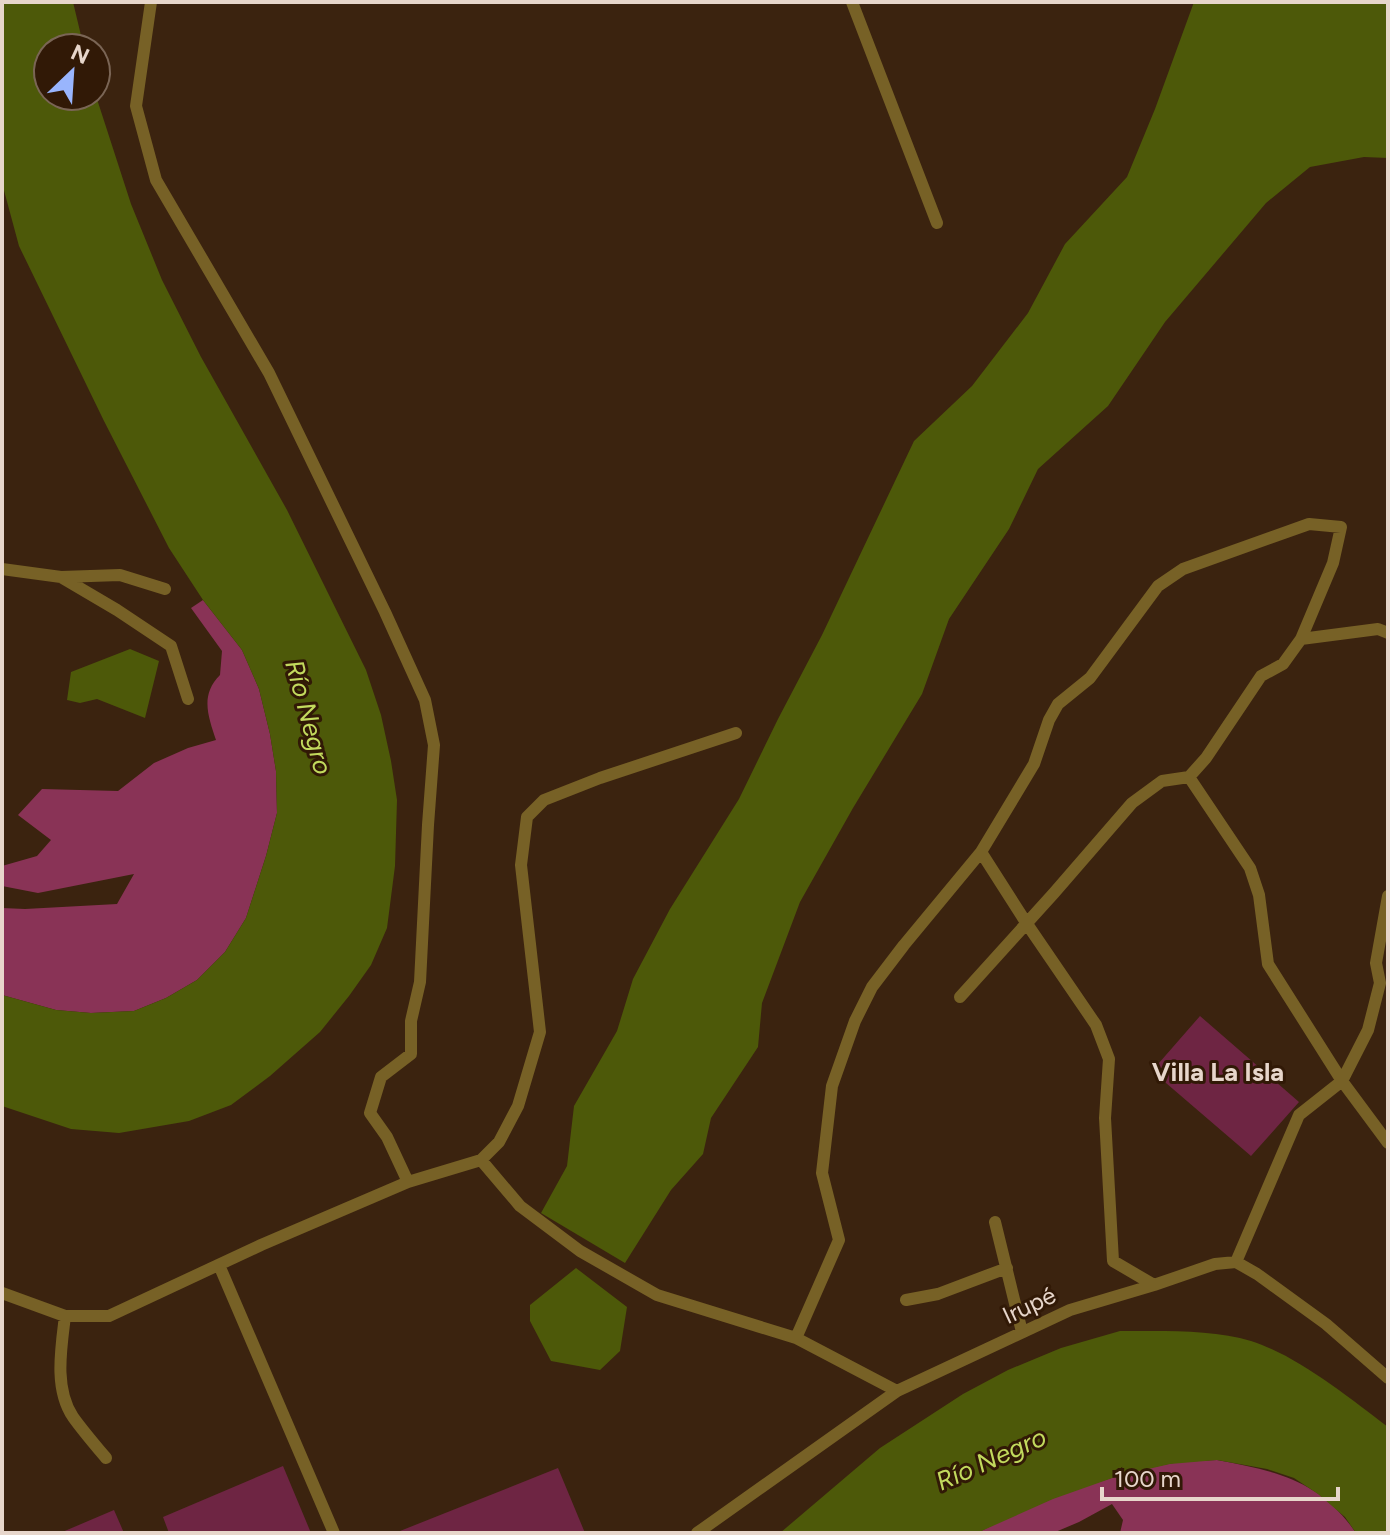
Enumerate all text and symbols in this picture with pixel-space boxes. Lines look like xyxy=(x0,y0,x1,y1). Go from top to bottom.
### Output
north arrow xyxy=(32,32,112,112)
text: N xyxy=(67,38,94,70)
water label: Río Negro xyxy=(278,656,340,778)
district label: Villa La Isla xyxy=(1152,1056,1284,1088)
street label: Irupé xyxy=(998,1280,1060,1330)
water label: Río Negro xyxy=(931,1421,1051,1497)
scale bar xyxy=(1102,1451,1338,1501)
text: 100 m xyxy=(1114,1464,1181,1493)

